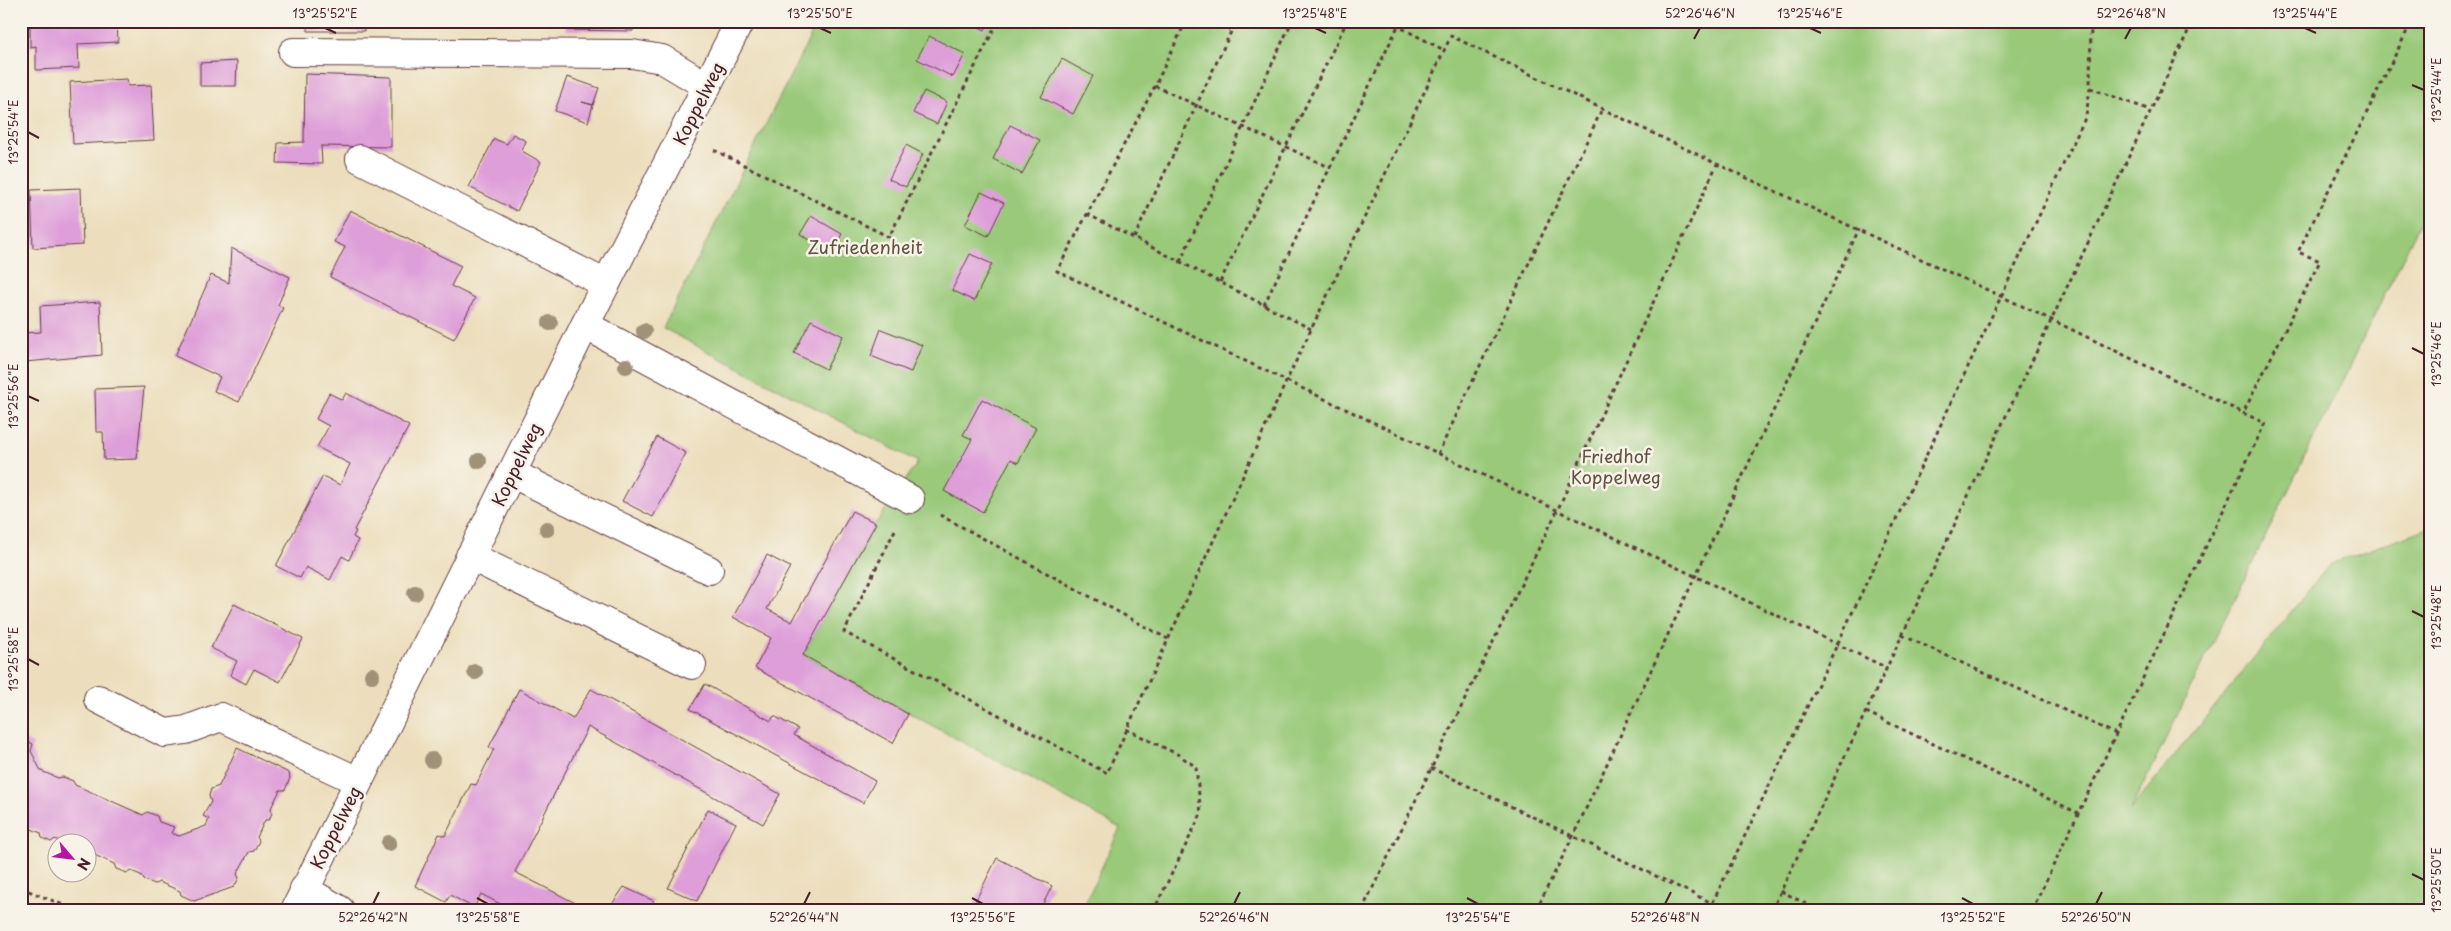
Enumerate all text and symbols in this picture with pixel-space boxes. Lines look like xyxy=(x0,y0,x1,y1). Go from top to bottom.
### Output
text: 13°25'52"E xyxy=(292,4,358,22)
text: 13°25'50"E xyxy=(787,4,853,22)
text: 13°25'48"E xyxy=(1283,4,1347,22)
text: 52°26'46"N xyxy=(1665,4,1735,22)
text: 13°25'46"E xyxy=(1777,4,1843,22)
text: 52°26'48"N xyxy=(2096,4,2166,22)
text: 13°25'44"E xyxy=(2272,4,2338,22)
street label: Koppelweg xyxy=(665,57,731,149)
text: 13°25'44"E xyxy=(2427,57,2445,123)
text: 13°25'54"E xyxy=(4,100,22,164)
park label: Zufriedenheit xyxy=(807,233,923,260)
text: 13°25'46"E xyxy=(2427,321,2445,387)
text: 13°25'56"E xyxy=(4,363,22,429)
street label: Koppelweg xyxy=(484,417,548,511)
park label: Friedhof Koppelweg xyxy=(1571,442,1661,490)
text: 13°25'48"E xyxy=(2427,585,2445,649)
text: 13°25'58"E xyxy=(4,627,22,691)
street label: Koppelweg xyxy=(302,781,368,873)
north arrow xyxy=(48,834,98,884)
text: 13°25'50"E xyxy=(2427,847,2445,913)
text: N xyxy=(72,855,96,874)
text: 52°26'42"N xyxy=(338,908,408,926)
text: 13°25'58"E xyxy=(456,908,520,926)
text: 52°26'44"N xyxy=(769,908,839,926)
text: 13°25'56"E xyxy=(950,908,1016,926)
text: 52°26'46"N xyxy=(1199,908,1269,926)
text: 13°25'54"E xyxy=(1446,908,1510,926)
text: 52°26'48"N xyxy=(1630,908,1700,926)
text: 13°25'52"E xyxy=(1940,908,2006,926)
text: 52°26'50"N xyxy=(2061,908,2131,926)

